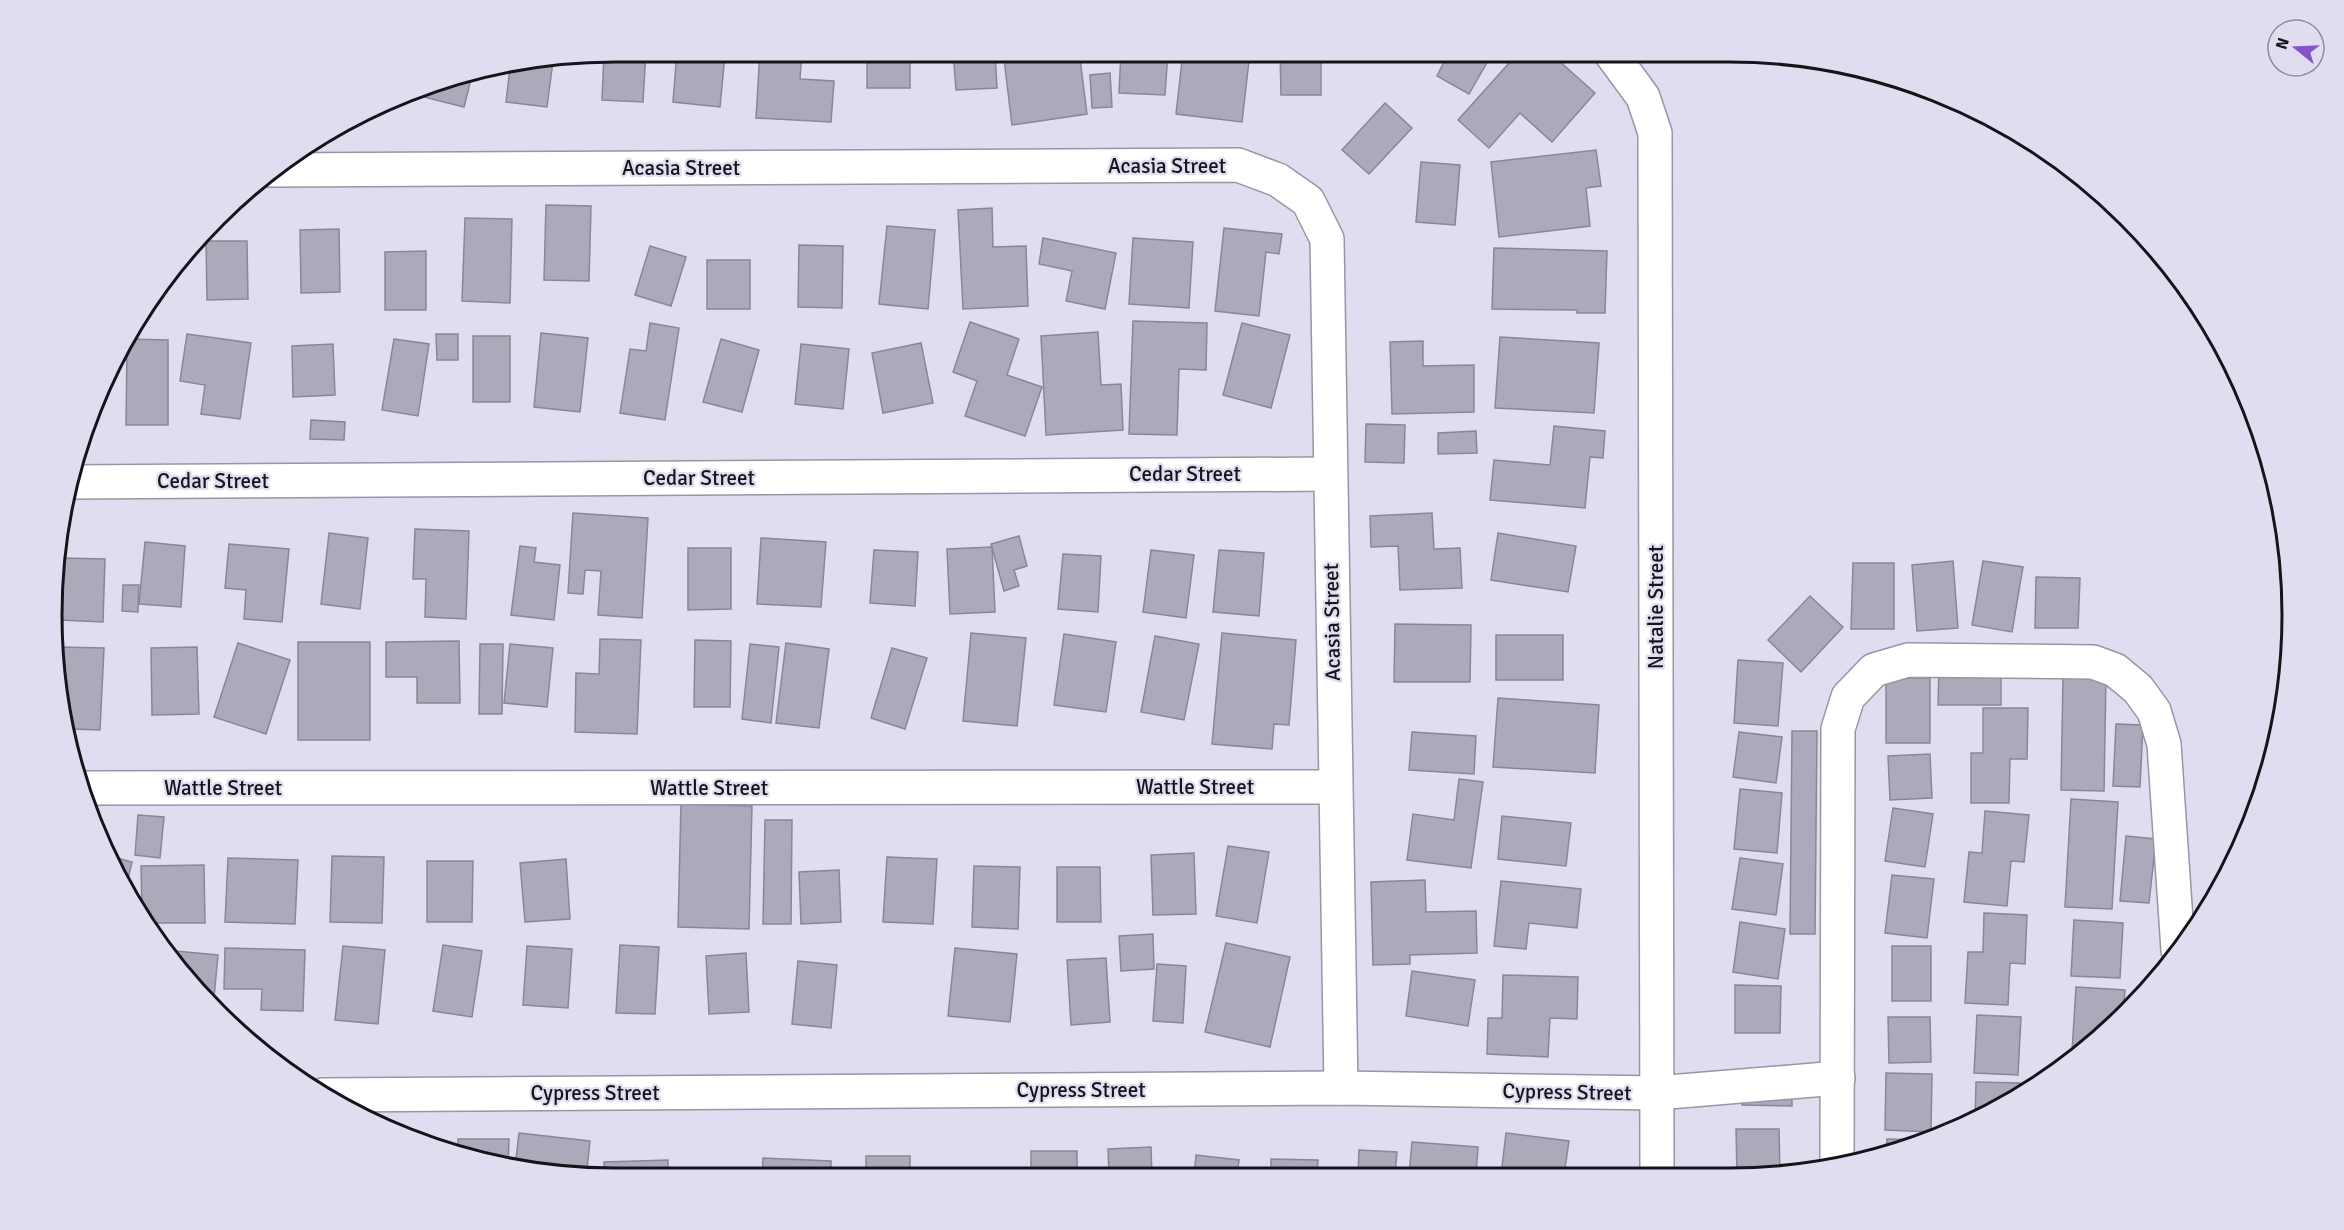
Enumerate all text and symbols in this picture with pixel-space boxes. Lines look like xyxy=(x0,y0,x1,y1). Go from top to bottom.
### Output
north arrow xyxy=(2266,18,2326,78)
text: N xyxy=(2271,35,2294,52)
street label: Acasia Street xyxy=(1108,153,1226,179)
street label: Acasia Street xyxy=(622,155,740,181)
street label: Cedar Street xyxy=(1129,461,1241,487)
street label: Cedar Street xyxy=(643,465,755,491)
street label: Cedar Street xyxy=(157,468,269,494)
street label: Natalie Street xyxy=(1643,545,1669,669)
street label: Acasia Street xyxy=(1318,563,1346,681)
street label: Wattle Street xyxy=(1136,774,1254,800)
street label: Wattle Street xyxy=(164,775,282,801)
street label: Wattle Street xyxy=(650,775,768,801)
street label: Cypress Street xyxy=(1016,1077,1146,1103)
street label: Cypress Street xyxy=(1502,1078,1632,1106)
street label: Cypress Street xyxy=(530,1080,660,1106)

